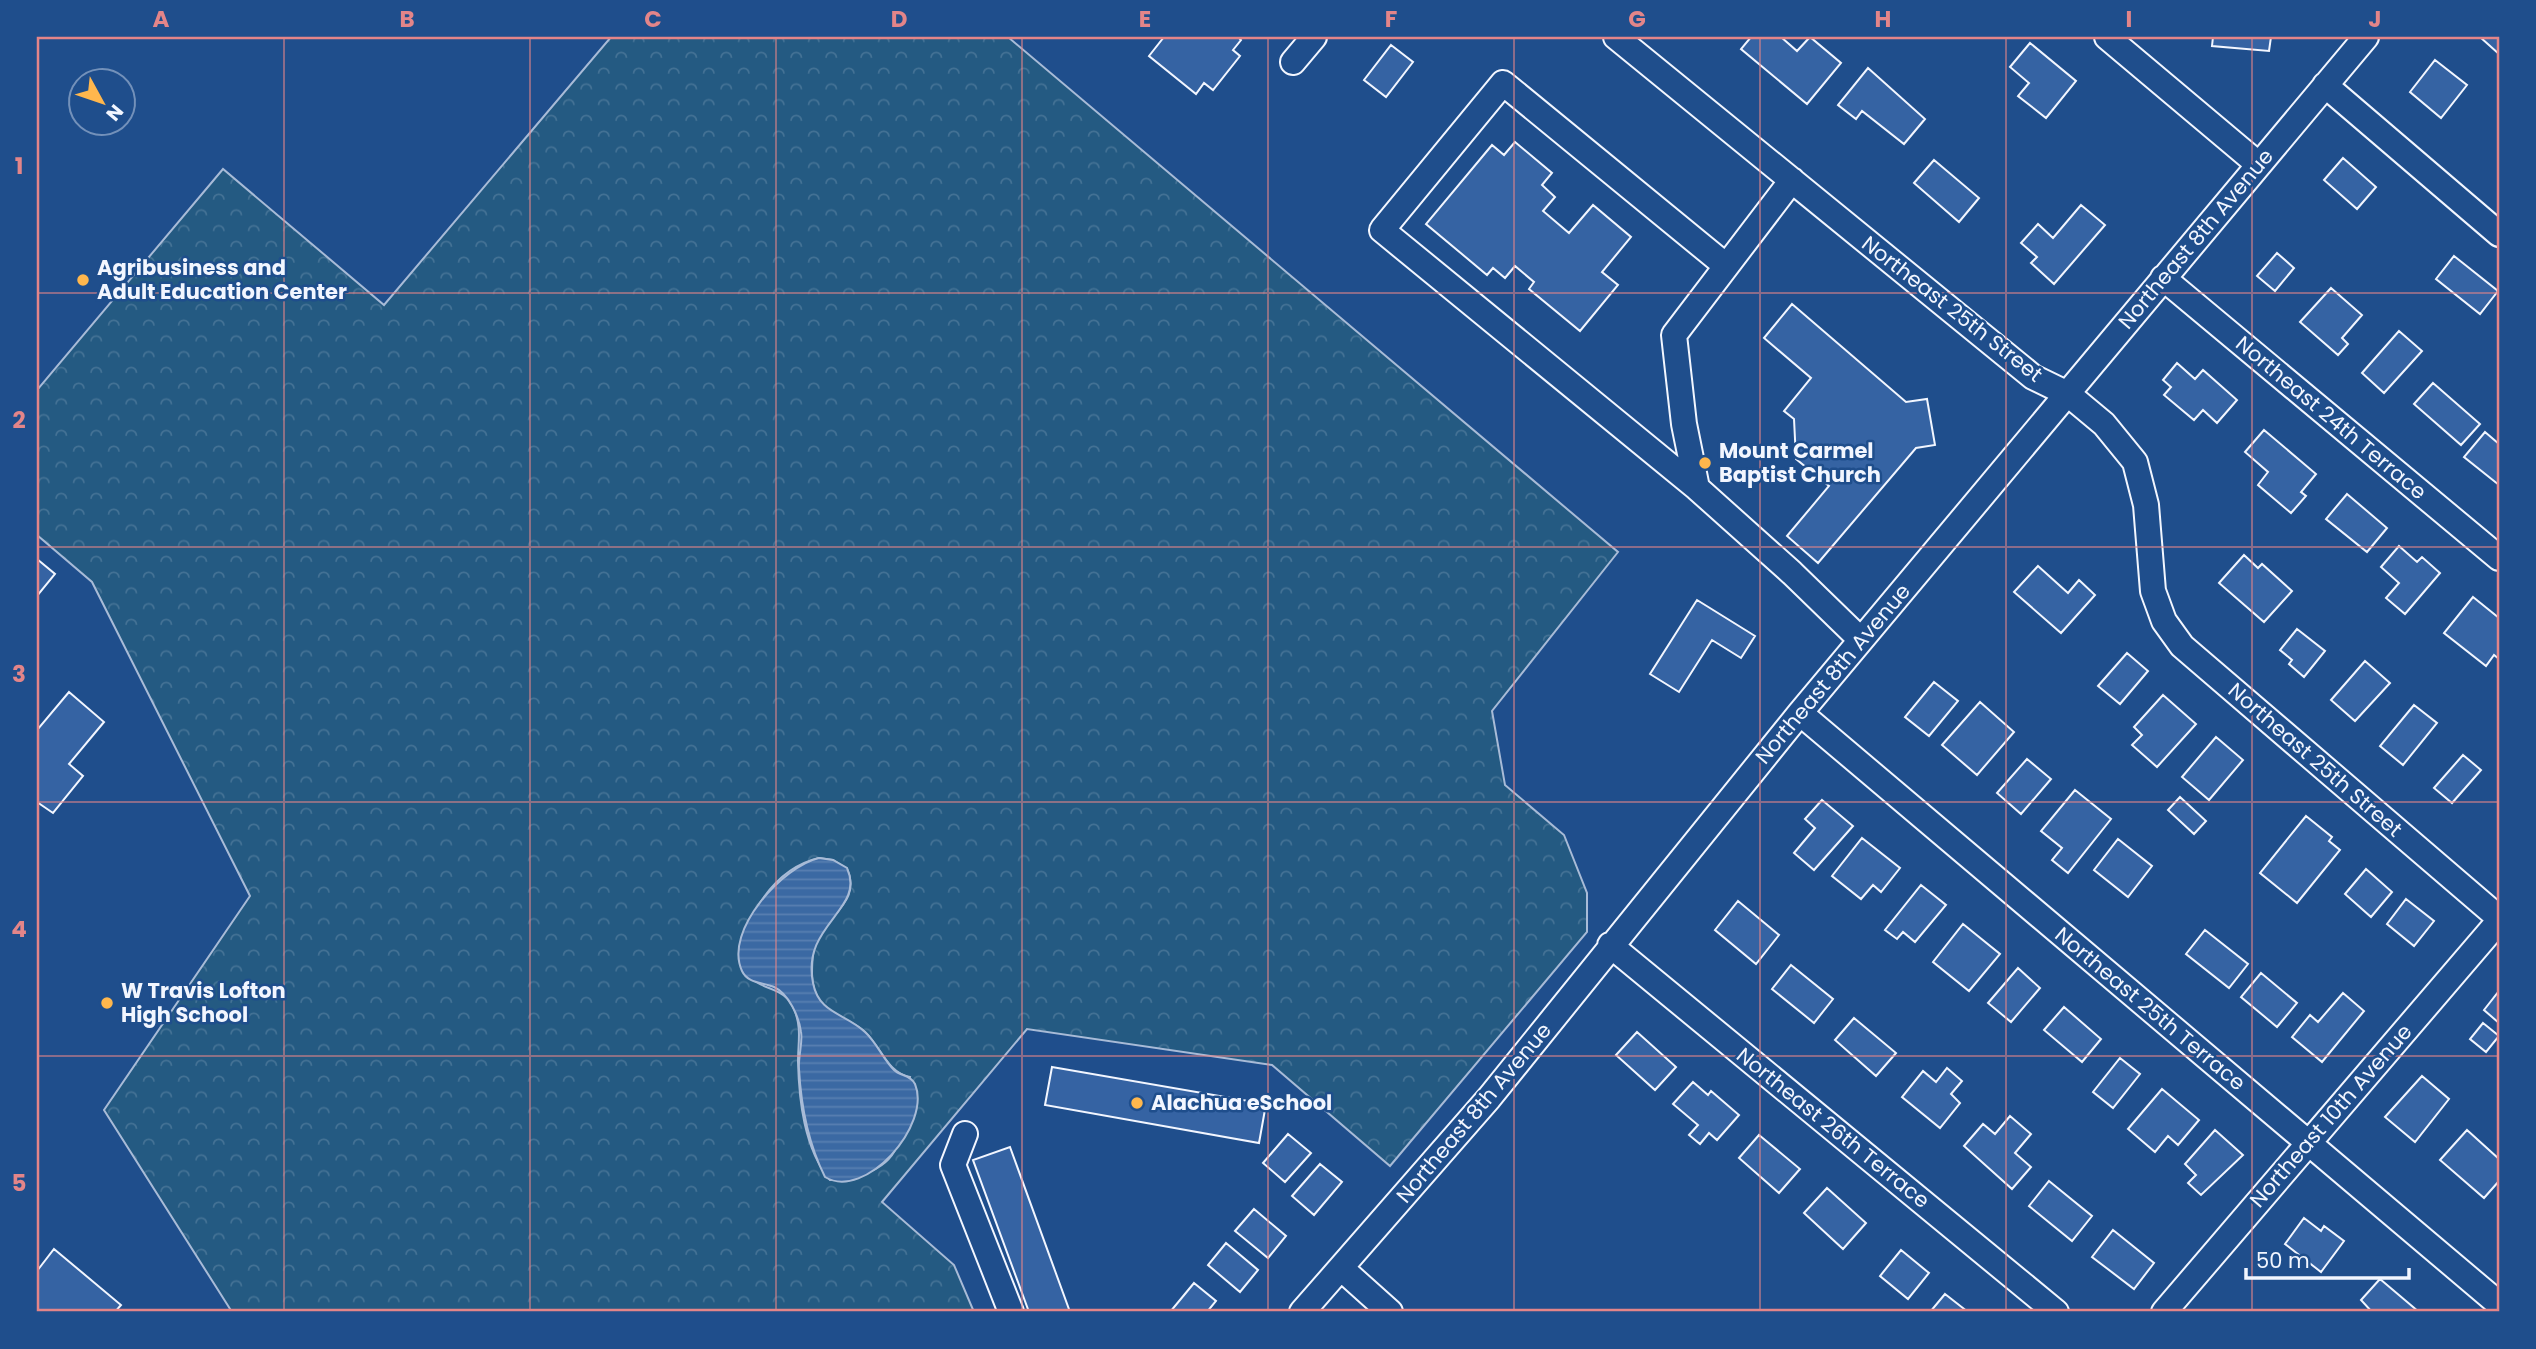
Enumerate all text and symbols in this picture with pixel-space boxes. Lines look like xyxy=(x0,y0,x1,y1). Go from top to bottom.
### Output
text: A xyxy=(153,3,170,35)
text: B xyxy=(399,3,415,35)
text: C xyxy=(644,3,662,35)
text: D xyxy=(891,3,907,35)
text: E xyxy=(1139,3,1151,35)
text: F xyxy=(1385,3,1397,35)
text: G xyxy=(1628,3,1646,35)
text: H xyxy=(1875,3,1891,35)
text: I xyxy=(2126,3,2132,35)
text: J xyxy=(2368,3,2382,35)
north arrow xyxy=(66,66,136,136)
text: N xyxy=(100,98,130,127)
street label: Northeast 8th Avenue xyxy=(2111,142,2280,335)
text: 1 xyxy=(15,150,23,182)
street label: Northeast 25th Street xyxy=(1856,229,2049,388)
place label: Agribusiness and Adult Education Center xyxy=(97,253,347,306)
marker: Agribusiness and Adult Education Center xyxy=(75,272,91,288)
street label: Northeast 24th Terrace xyxy=(2230,329,2433,506)
text: 2 xyxy=(12,404,26,436)
place label: Mount Carmel Baptist Church xyxy=(1719,436,1881,489)
marker: Mount Carmel Baptist Church xyxy=(1697,455,1713,471)
street label: Northeast 8th Avenue xyxy=(1748,577,1917,770)
text: 3 xyxy=(12,658,26,690)
street label: Northeast 25th Street xyxy=(2222,676,2409,843)
text: 4 xyxy=(11,913,27,945)
street label: Northeast 25th Terrace xyxy=(2049,920,2252,1097)
place label: W Travis Lofton High School xyxy=(121,976,286,1029)
marker: W Travis Lofton High School xyxy=(99,995,115,1011)
street label: Northeast 8th Avenue xyxy=(1389,1016,1558,1209)
street label: Northeast 10th Avenue xyxy=(2243,1018,2418,1213)
street label: Northeast 26th Terrace xyxy=(1731,1041,1936,1215)
place label: Alachua eSchool xyxy=(1151,1088,1332,1117)
marker: Alachua eSchool xyxy=(1129,1095,1145,1111)
text: 5 xyxy=(12,1167,26,1199)
scale bar xyxy=(2246,1237,2408,1281)
text: 50 m xyxy=(2256,1246,2310,1275)

